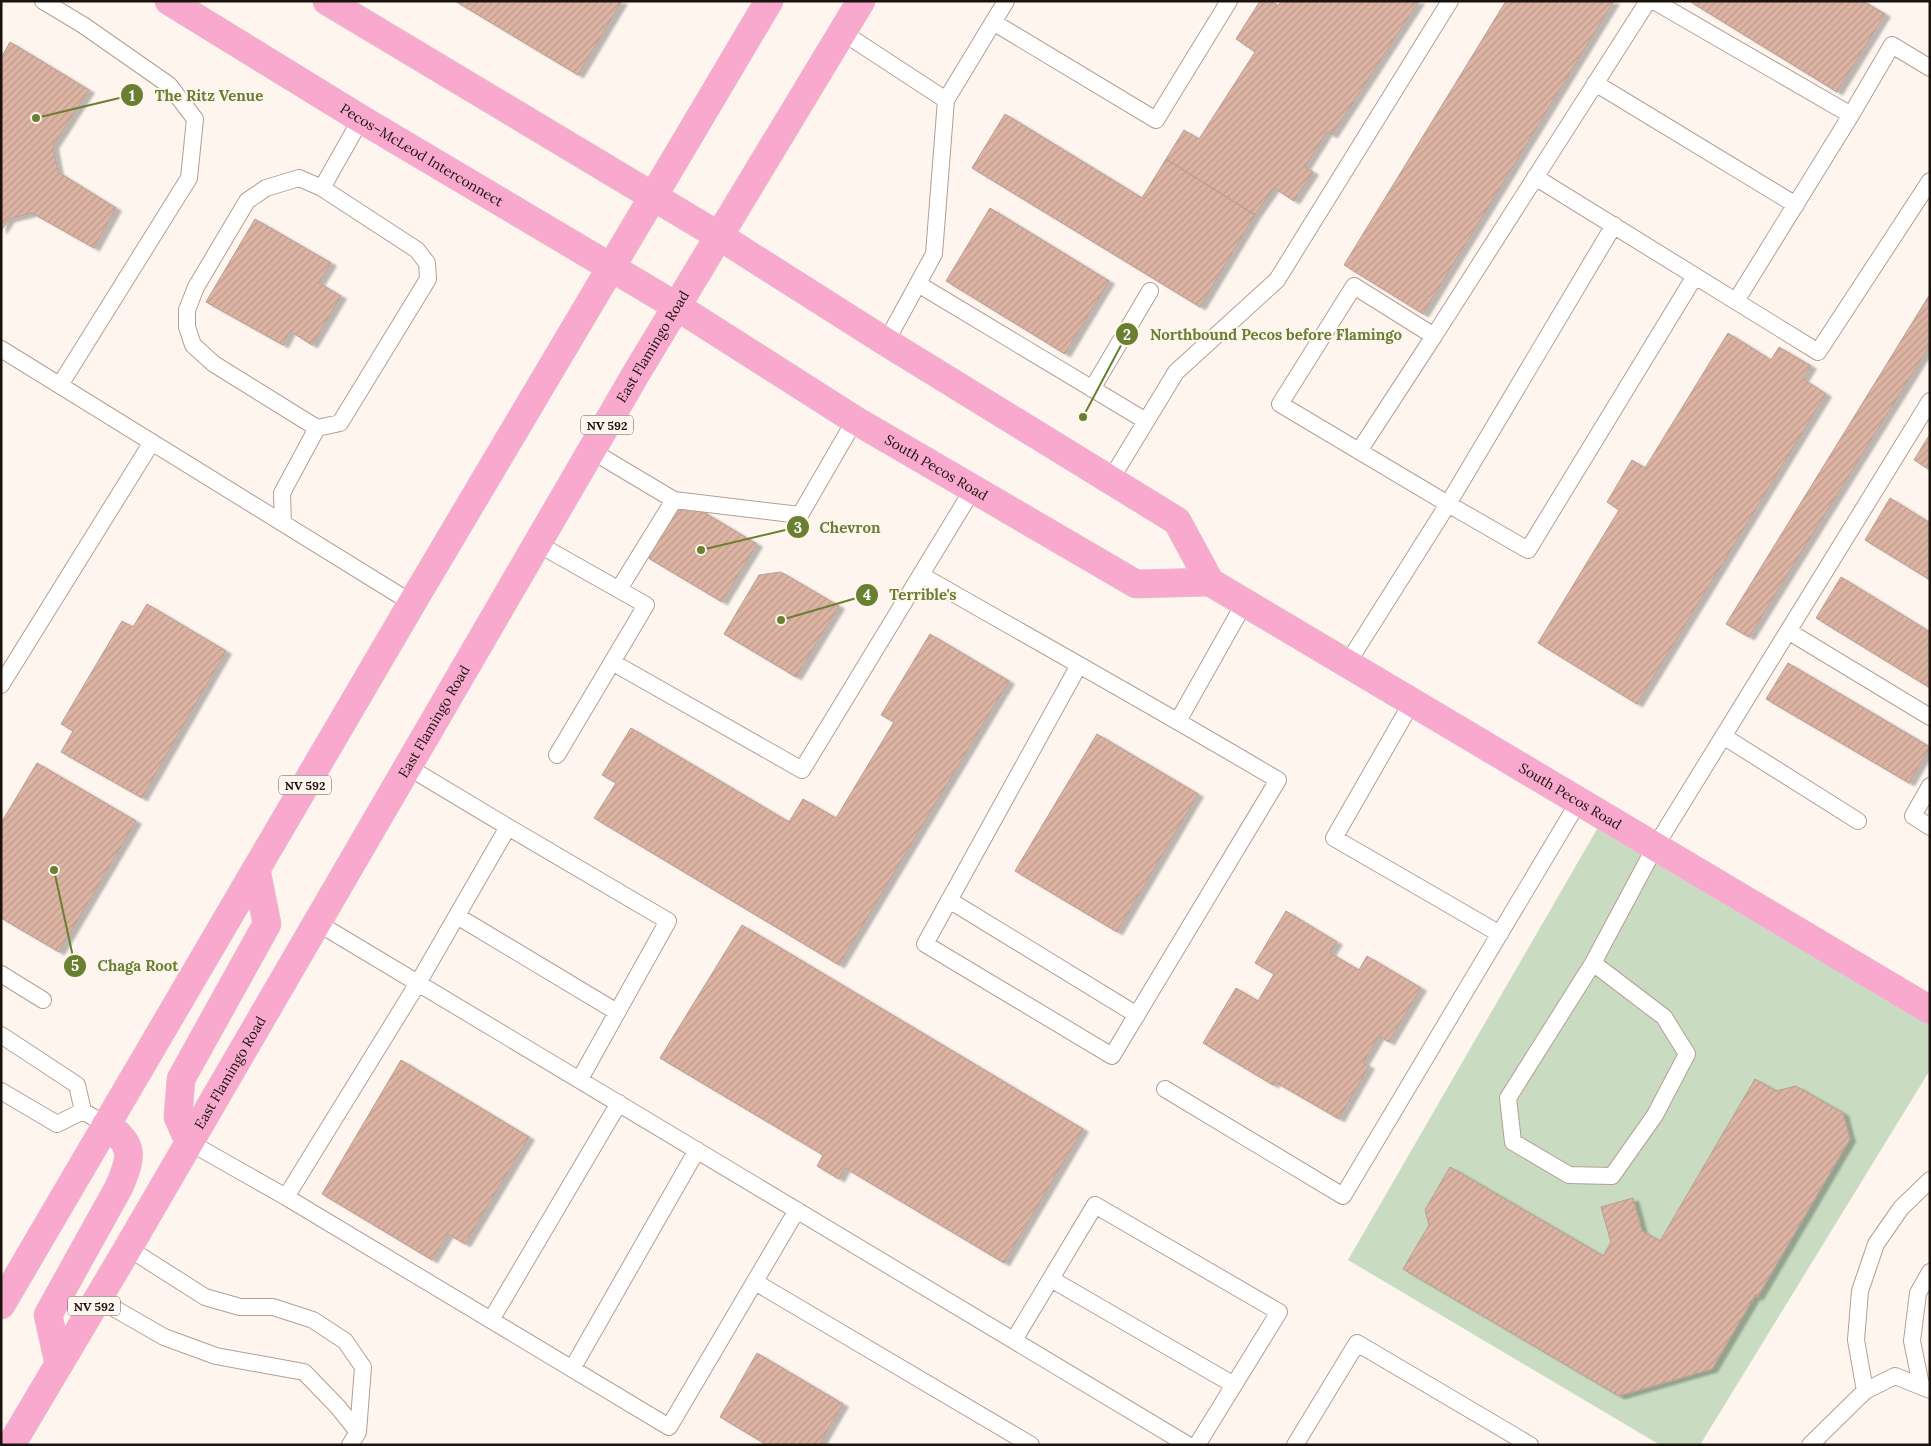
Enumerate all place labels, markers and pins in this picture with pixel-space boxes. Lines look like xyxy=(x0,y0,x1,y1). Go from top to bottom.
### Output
callout: The Ritz Venue xyxy=(120,80,273,110)
callout: Northbound Pecos before Flamingo xyxy=(1115,319,1412,349)
callout: Chevron xyxy=(785,512,891,542)
callout: Terrible's xyxy=(855,580,967,610)
callout: Chaga Root xyxy=(63,951,188,981)

